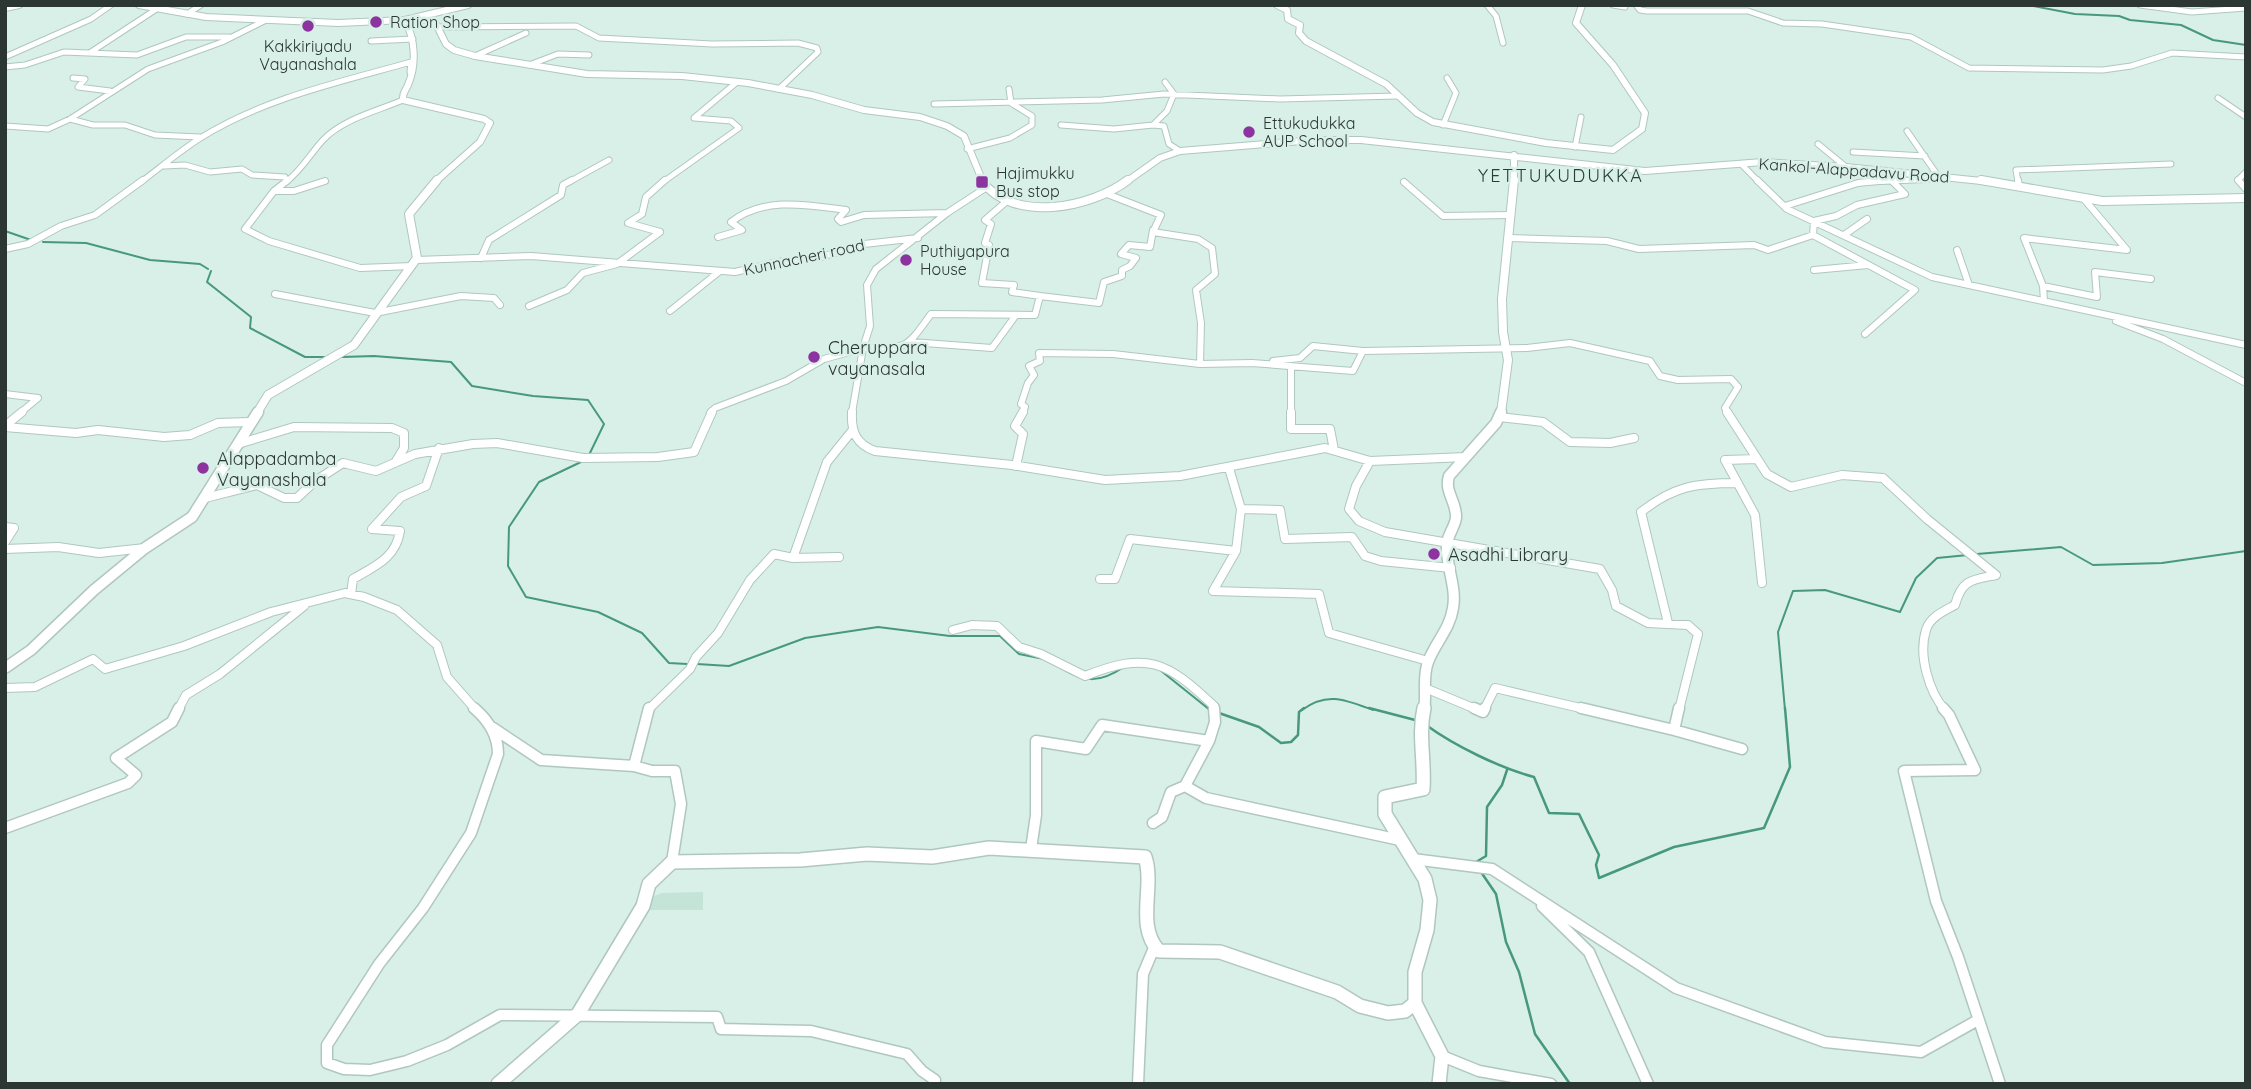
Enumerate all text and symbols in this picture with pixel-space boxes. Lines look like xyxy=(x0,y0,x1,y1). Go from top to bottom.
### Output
place label: Ration Shop xyxy=(390,12,480,32)
marker: Ration Shop xyxy=(368,14,384,30)
marker: Kakkiriyadu Vayanashala xyxy=(300,18,316,34)
place label: Kakkiriyadu Vayanashala xyxy=(259,36,357,74)
place label: Ettukudukka AUP School xyxy=(1263,113,1355,151)
marker: Ettukudukka AUP School xyxy=(1241,124,1257,140)
street label: Kankol-Alappadavu Road xyxy=(1758,153,1950,187)
place label: Hajimukku Bus stop xyxy=(996,163,1075,201)
district label: YETTUKUDUKKA xyxy=(1478,164,1644,187)
marker: Hajimukku Bus stop xyxy=(974,174,990,190)
street label: Kunnacheri road xyxy=(742,234,866,280)
place label: Puthiyapura House xyxy=(920,241,1010,279)
marker: Puthiyapura House xyxy=(898,252,914,268)
place label: Cheruppara vayanasala xyxy=(828,336,928,380)
marker: Cheruppara vayanasala xyxy=(806,349,822,365)
place label: Alappadamba Vayanashala xyxy=(217,447,336,491)
marker: Alappadamba Vayanashala xyxy=(195,460,211,476)
place label: Asadhi Library xyxy=(1448,543,1568,566)
marker: Asadhi Library xyxy=(1426,546,1442,562)

